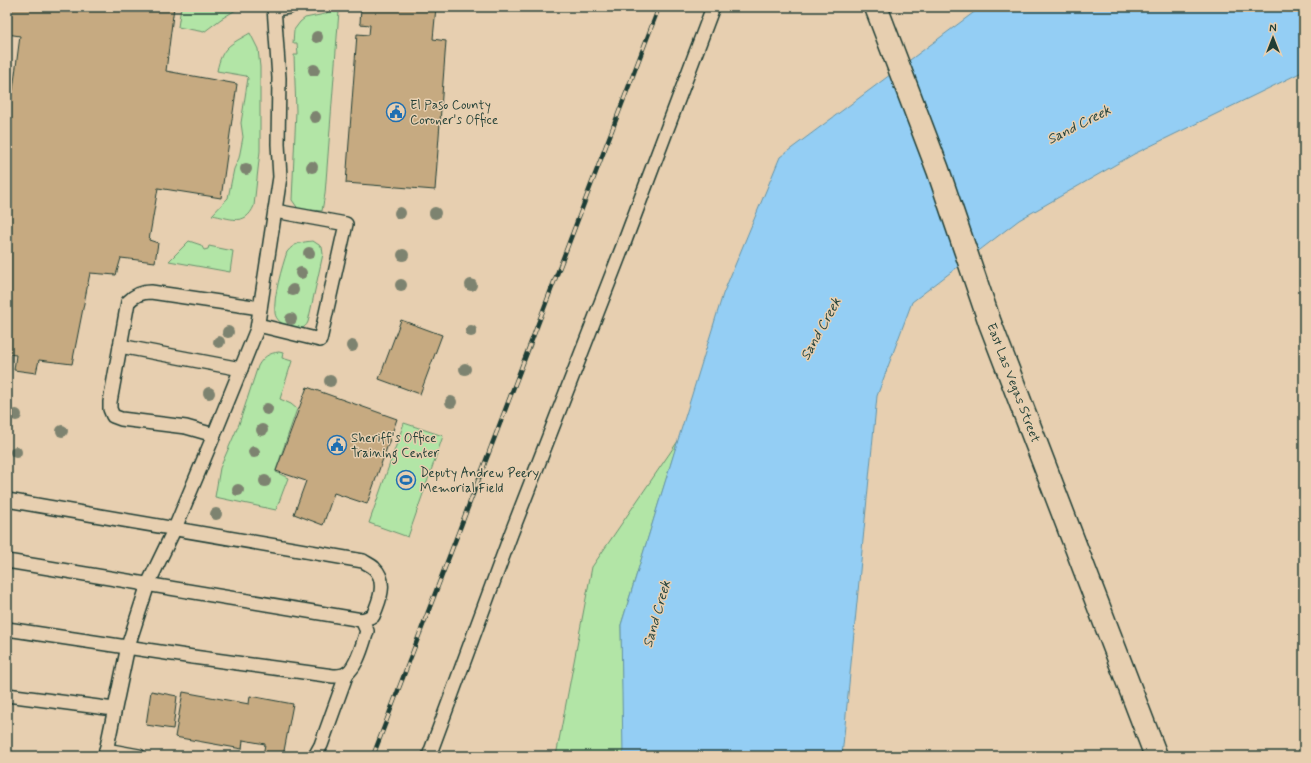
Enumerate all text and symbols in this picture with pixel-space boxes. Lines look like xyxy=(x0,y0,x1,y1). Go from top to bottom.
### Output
north arrow xyxy=(1253,18,1293,58)
text: N xyxy=(1269,22,1277,36)
place label: El Paso County Coroner's Office xyxy=(410,97,498,129)
public building icon: El Paso County Coroner's Office xyxy=(385,101,407,123)
water label: Sand Creek xyxy=(1044,101,1114,149)
water label: Sand Creek xyxy=(796,294,846,364)
street label: East Las Vegas Street xyxy=(982,321,1044,445)
place label: Sheriff's Office Training Center xyxy=(351,430,440,464)
public building icon: Sheriff's Office Training Center xyxy=(326,434,348,456)
place label: Deputy Andrew Peery Memorial Field xyxy=(420,465,540,497)
sports icon: Deputy Andrew Peery Memorial Field xyxy=(395,469,417,491)
water label: Sand Creek xyxy=(639,578,675,650)

